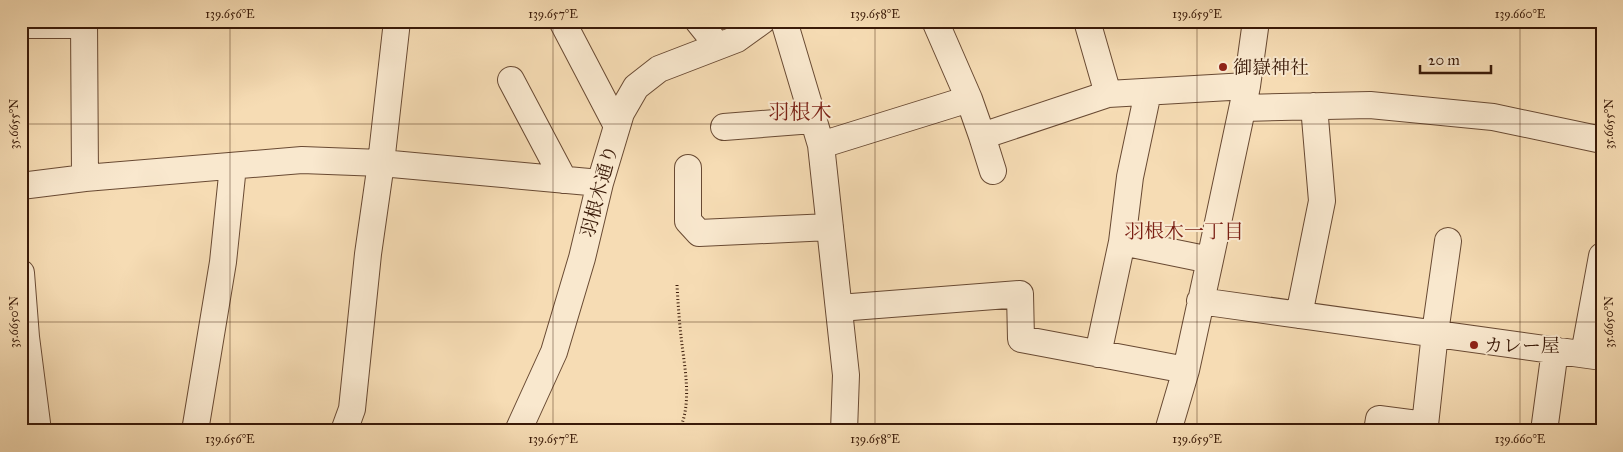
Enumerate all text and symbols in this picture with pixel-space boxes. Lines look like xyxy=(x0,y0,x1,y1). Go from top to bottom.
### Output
text: 139.656°E xyxy=(205,7,255,21)
text: 139.657°E xyxy=(528,7,578,21)
text: 139.658°E xyxy=(850,7,900,21)
text: 139.659°E xyxy=(1172,7,1222,21)
text: 139.660°E xyxy=(1495,7,1546,21)
scale bar xyxy=(1420,42,1492,74)
text: 20 m xyxy=(1428,51,1460,69)
place label: 御嶽神社 xyxy=(1233,56,1309,79)
marker: 御嶽神社 xyxy=(1217,61,1229,73)
text: 35.6655°N xyxy=(7,99,21,149)
district label: 羽根木 xyxy=(769,99,832,125)
text: 35.6655°N xyxy=(1602,99,1616,149)
street label: 羽根木通り xyxy=(576,142,622,240)
district label: 羽根木一丁目 xyxy=(1124,219,1244,243)
text: 35.6650°N xyxy=(7,296,21,348)
text: 35.6650°N xyxy=(1602,296,1616,348)
place label: カレー屋 xyxy=(1484,334,1560,357)
marker: カレー屋 xyxy=(1468,339,1480,351)
text: 139.656°E xyxy=(205,432,255,446)
text: 139.657°E xyxy=(528,432,578,446)
text: 139.658°E xyxy=(850,432,900,446)
text: 139.659°E xyxy=(1172,432,1222,446)
text: 139.660°E xyxy=(1495,432,1546,446)

